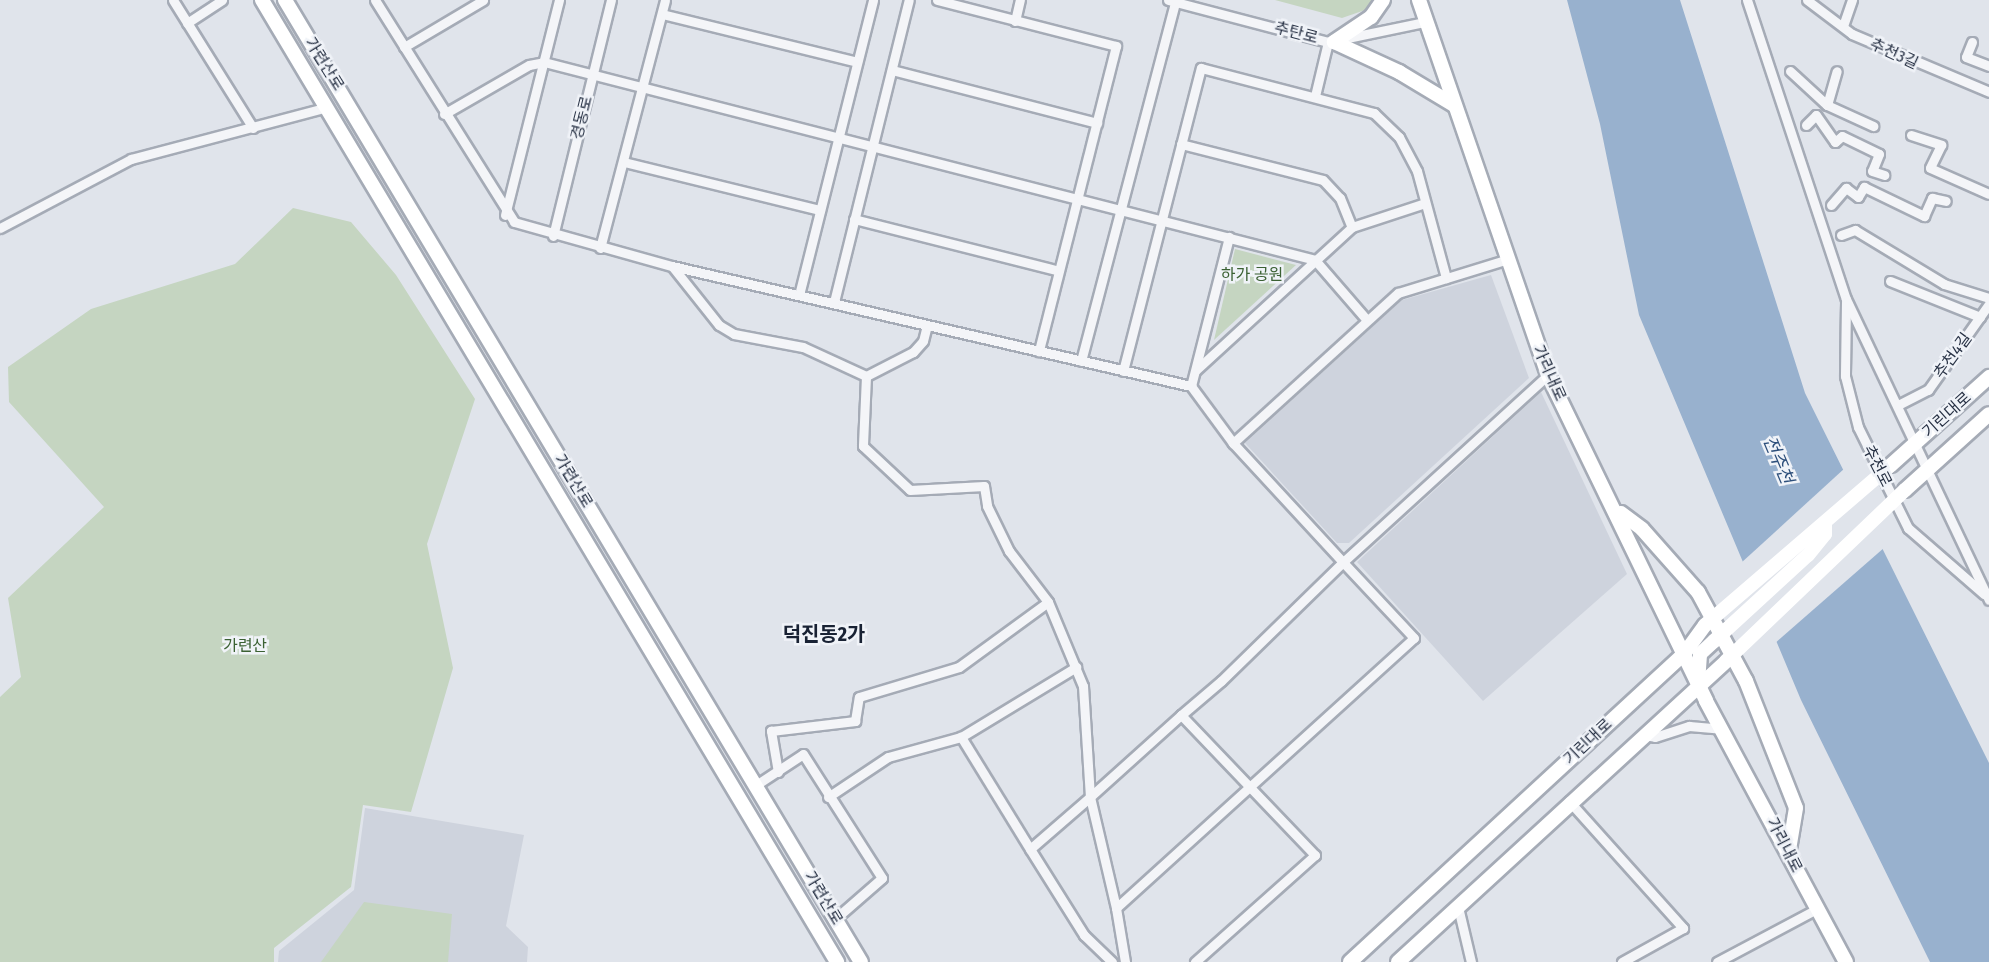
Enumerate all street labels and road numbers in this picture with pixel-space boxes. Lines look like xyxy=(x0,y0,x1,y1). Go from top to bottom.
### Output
street label: 추탄로 xyxy=(1272,18,1320,48)
street label: 가련산로 xyxy=(300,34,348,94)
street label: 추천3길 xyxy=(1867,34,1921,74)
street label: 경동로 xyxy=(567,94,597,142)
street label: 추천4길 xyxy=(1930,329,1976,383)
street label: 가리내로 xyxy=(1528,342,1570,404)
street label: 기린대로 xyxy=(1919,388,1975,442)
street label: 추천로 xyxy=(1858,442,1896,490)
street label: 가련산로 xyxy=(550,451,596,511)
street label: 기린대로 xyxy=(1560,715,1616,769)
street label: 가리내로 xyxy=(1762,814,1806,876)
street label: 가련산로 xyxy=(800,868,846,928)

